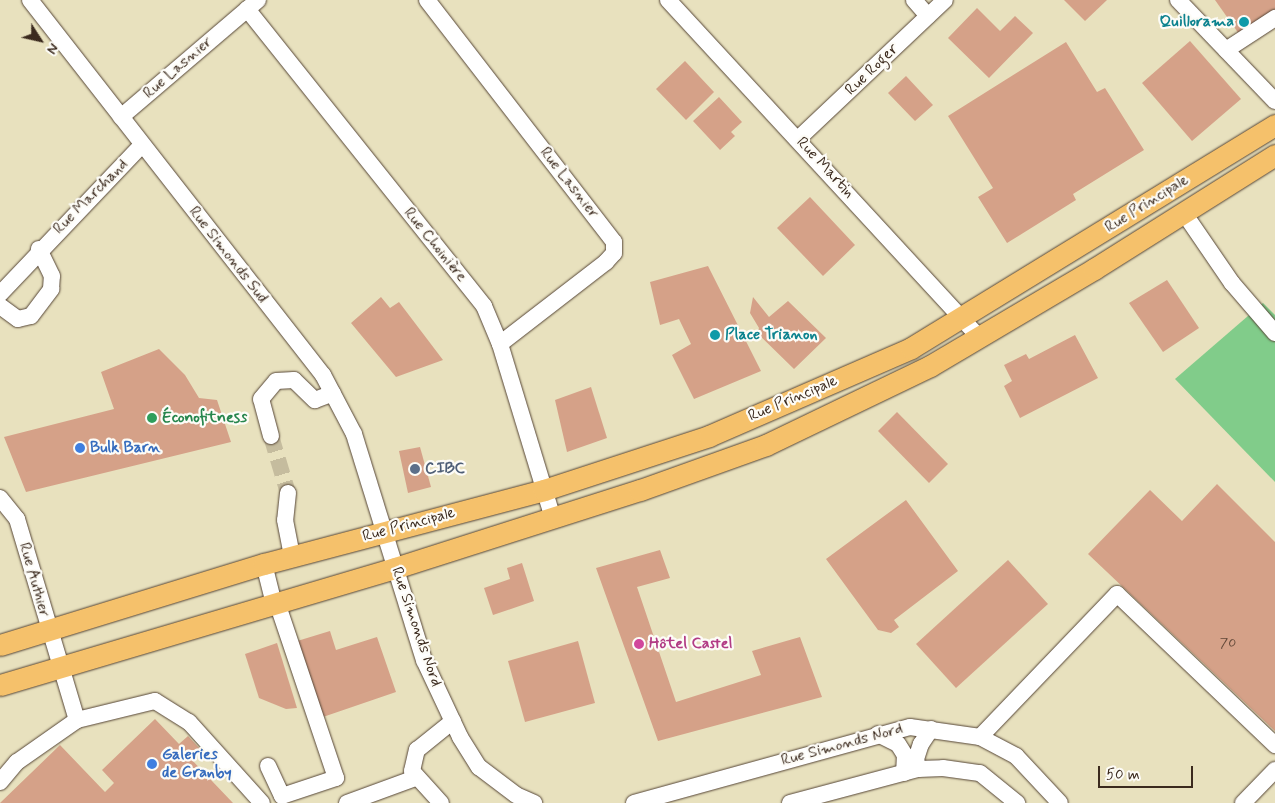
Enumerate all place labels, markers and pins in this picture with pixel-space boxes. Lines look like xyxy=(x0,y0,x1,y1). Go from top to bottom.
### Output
place label: Quillorama xyxy=(1159,12,1234,32)
marker: Quillorama xyxy=(1238,16,1250,28)
place label: Place Trianon xyxy=(725,325,816,345)
marker: Place Trianon xyxy=(709,329,721,341)
place label: Éconofitness xyxy=(162,408,247,428)
marker: Éconofitness xyxy=(146,412,158,424)
place label: Bulk Barn xyxy=(90,438,161,458)
marker: Bulk Barn xyxy=(74,442,86,454)
place label: CIBC xyxy=(425,459,465,479)
marker: CIBC xyxy=(409,463,421,475)
place label: Hôtel Castel xyxy=(649,634,734,654)
marker: Hôtel Castel xyxy=(633,638,645,650)
place label: Galeries de Granby xyxy=(162,745,236,783)
marker: Galeries de Granby xyxy=(146,758,158,770)

